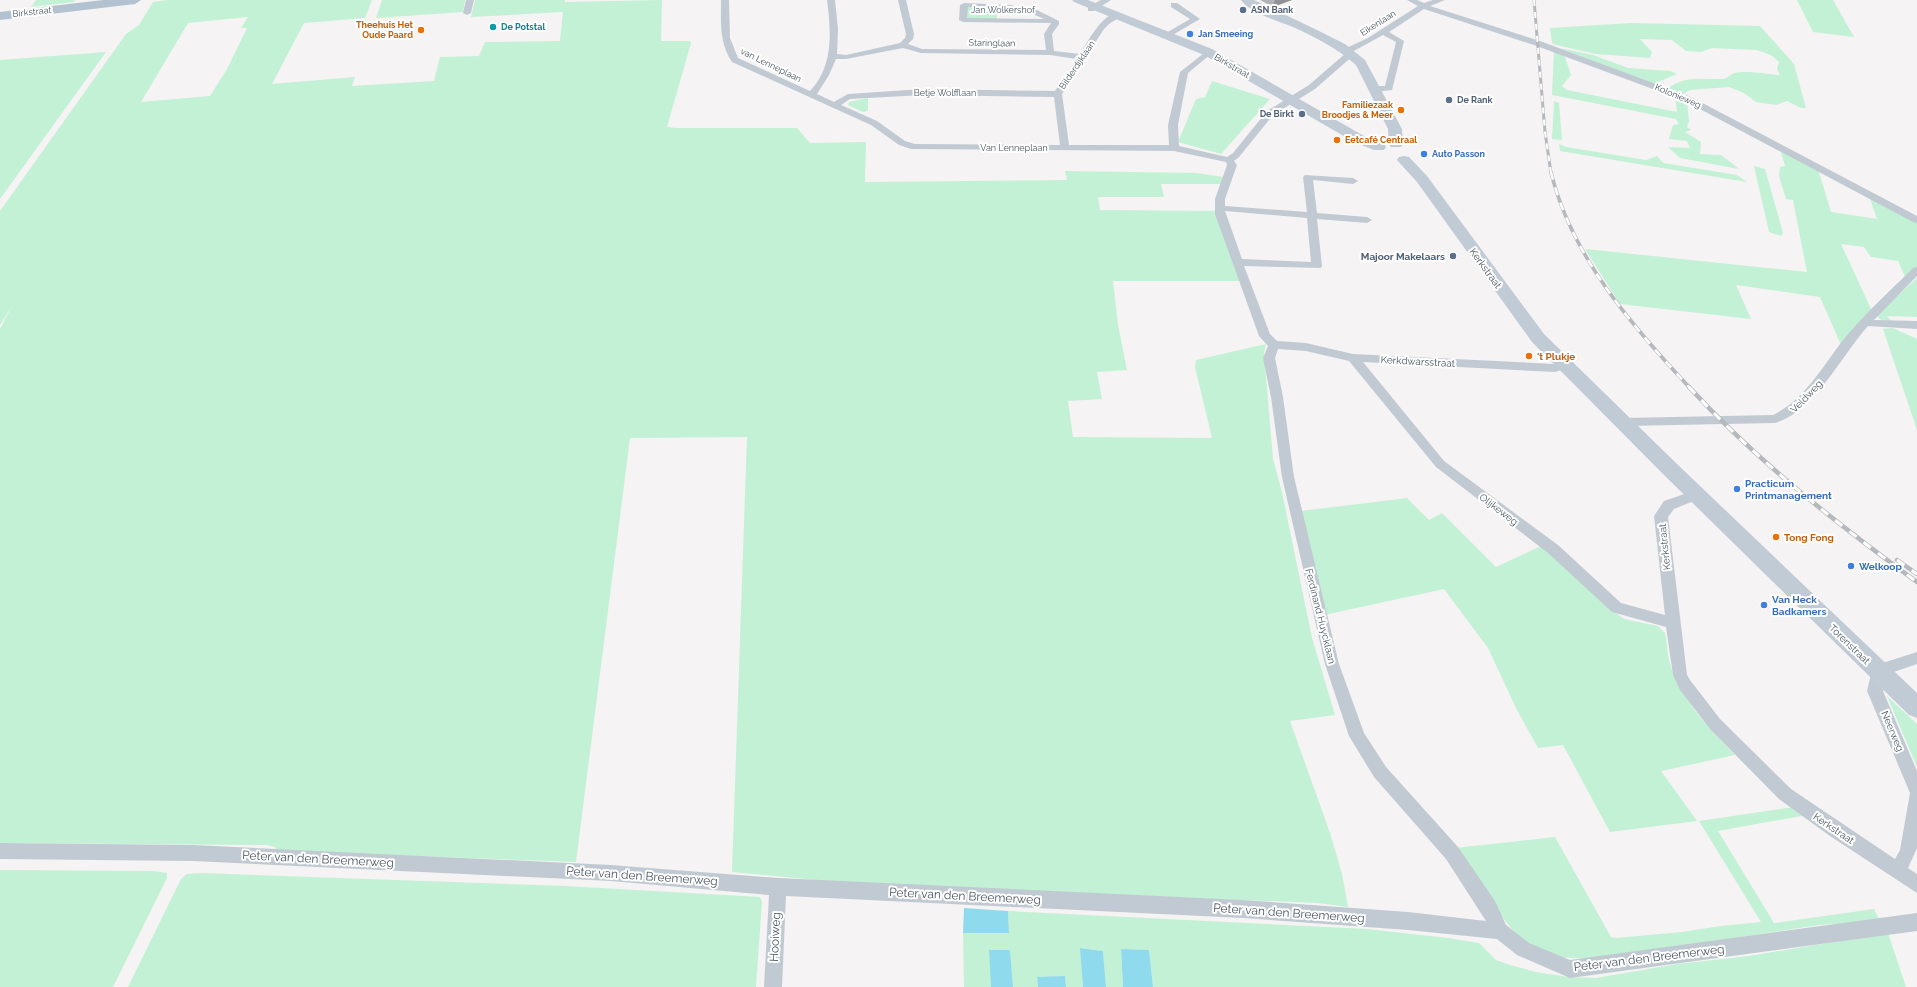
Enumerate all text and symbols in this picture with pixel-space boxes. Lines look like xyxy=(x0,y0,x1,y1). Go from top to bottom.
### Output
street label: Birkstraat xyxy=(12,5,52,19)
street label: Jan Wolkershof xyxy=(971,5,1036,15)
marker: ASN Bank xyxy=(1238,5,1248,15)
place label: ASN Bank xyxy=(1251,5,1294,15)
street label: Eikenlaan xyxy=(1358,8,1398,38)
place label: Theehuis Het Oude Paard xyxy=(356,20,414,40)
marker: De Potstal xyxy=(488,22,498,32)
place label: De Potstal xyxy=(501,22,545,32)
marker: Theehuis Het Oude Paard xyxy=(416,25,426,35)
marker: Jan Smeeing xyxy=(1185,29,1195,39)
place label: Jan Smeeing xyxy=(1198,29,1253,39)
street label: Staringlaan xyxy=(969,38,1015,48)
street label: Bilderdijklaan xyxy=(1057,39,1097,91)
street label: van Lenneplaan xyxy=(739,46,803,84)
street label: Birkstraat xyxy=(1213,52,1251,80)
street label: Kolonieweg xyxy=(1653,82,1703,110)
street label: Betje Wolfflaan xyxy=(914,88,976,98)
marker: De Rank xyxy=(1444,95,1454,105)
place label: De Rank xyxy=(1457,95,1493,105)
place label: Familiezaak Broodjes & Meer xyxy=(1322,100,1394,120)
marker: Familiezaak Broodjes & Meer xyxy=(1396,105,1406,115)
place label: De Birkt xyxy=(1260,109,1295,119)
marker: De Birkt xyxy=(1297,109,1307,119)
marker: Eetcafé Centraal xyxy=(1332,135,1342,145)
place label: Eetcafé Centraal xyxy=(1345,135,1417,145)
street label: Van Lenneplaan xyxy=(980,143,1048,153)
marker: Auto Passon xyxy=(1419,149,1429,159)
place label: Auto Passon xyxy=(1432,149,1485,159)
street label: Kerkstraat xyxy=(1467,246,1504,291)
place label: Majoor Makelaars xyxy=(1361,251,1445,262)
marker: Majoor Makelaars xyxy=(1448,251,1458,261)
marker: 't Plukje xyxy=(1524,351,1534,361)
place label: 't Plukje xyxy=(1537,351,1575,362)
street label: Kerkdwarsstraat xyxy=(1381,354,1456,369)
street label: Veldweg xyxy=(1788,378,1825,415)
place label: Practicum Printmanagement xyxy=(1745,478,1832,501)
marker: Practicum Printmanagement xyxy=(1732,484,1742,494)
street label: Olijkeweg xyxy=(1477,491,1520,527)
street label: Kerkstraat xyxy=(1657,523,1672,571)
marker: Tong Fong xyxy=(1771,532,1781,542)
place label: Tong Fong xyxy=(1784,532,1834,543)
marker: Welkoop xyxy=(1846,561,1856,571)
place label: Welkoop xyxy=(1859,561,1902,572)
street label: Ferdinand Huycklaan xyxy=(1303,567,1338,665)
place label: Van Heck Badkamers xyxy=(1772,594,1826,617)
marker: Van Heck Badkamers xyxy=(1759,600,1769,610)
street label: Torenstraat xyxy=(1827,622,1873,667)
street label: Neerweg xyxy=(1879,709,1906,753)
street label: Kerkstraat xyxy=(1811,811,1857,846)
street label: Peter van den Breemerweg xyxy=(242,848,394,870)
street label: Peter van den Breemerweg xyxy=(566,864,718,888)
street label: Peter van den Breemerweg xyxy=(889,885,1041,907)
street label: Peter van den Breemerweg xyxy=(1213,901,1365,925)
street label: Hooiweg xyxy=(767,912,783,962)
street label: Peter van den Breemerweg xyxy=(1573,942,1725,974)

